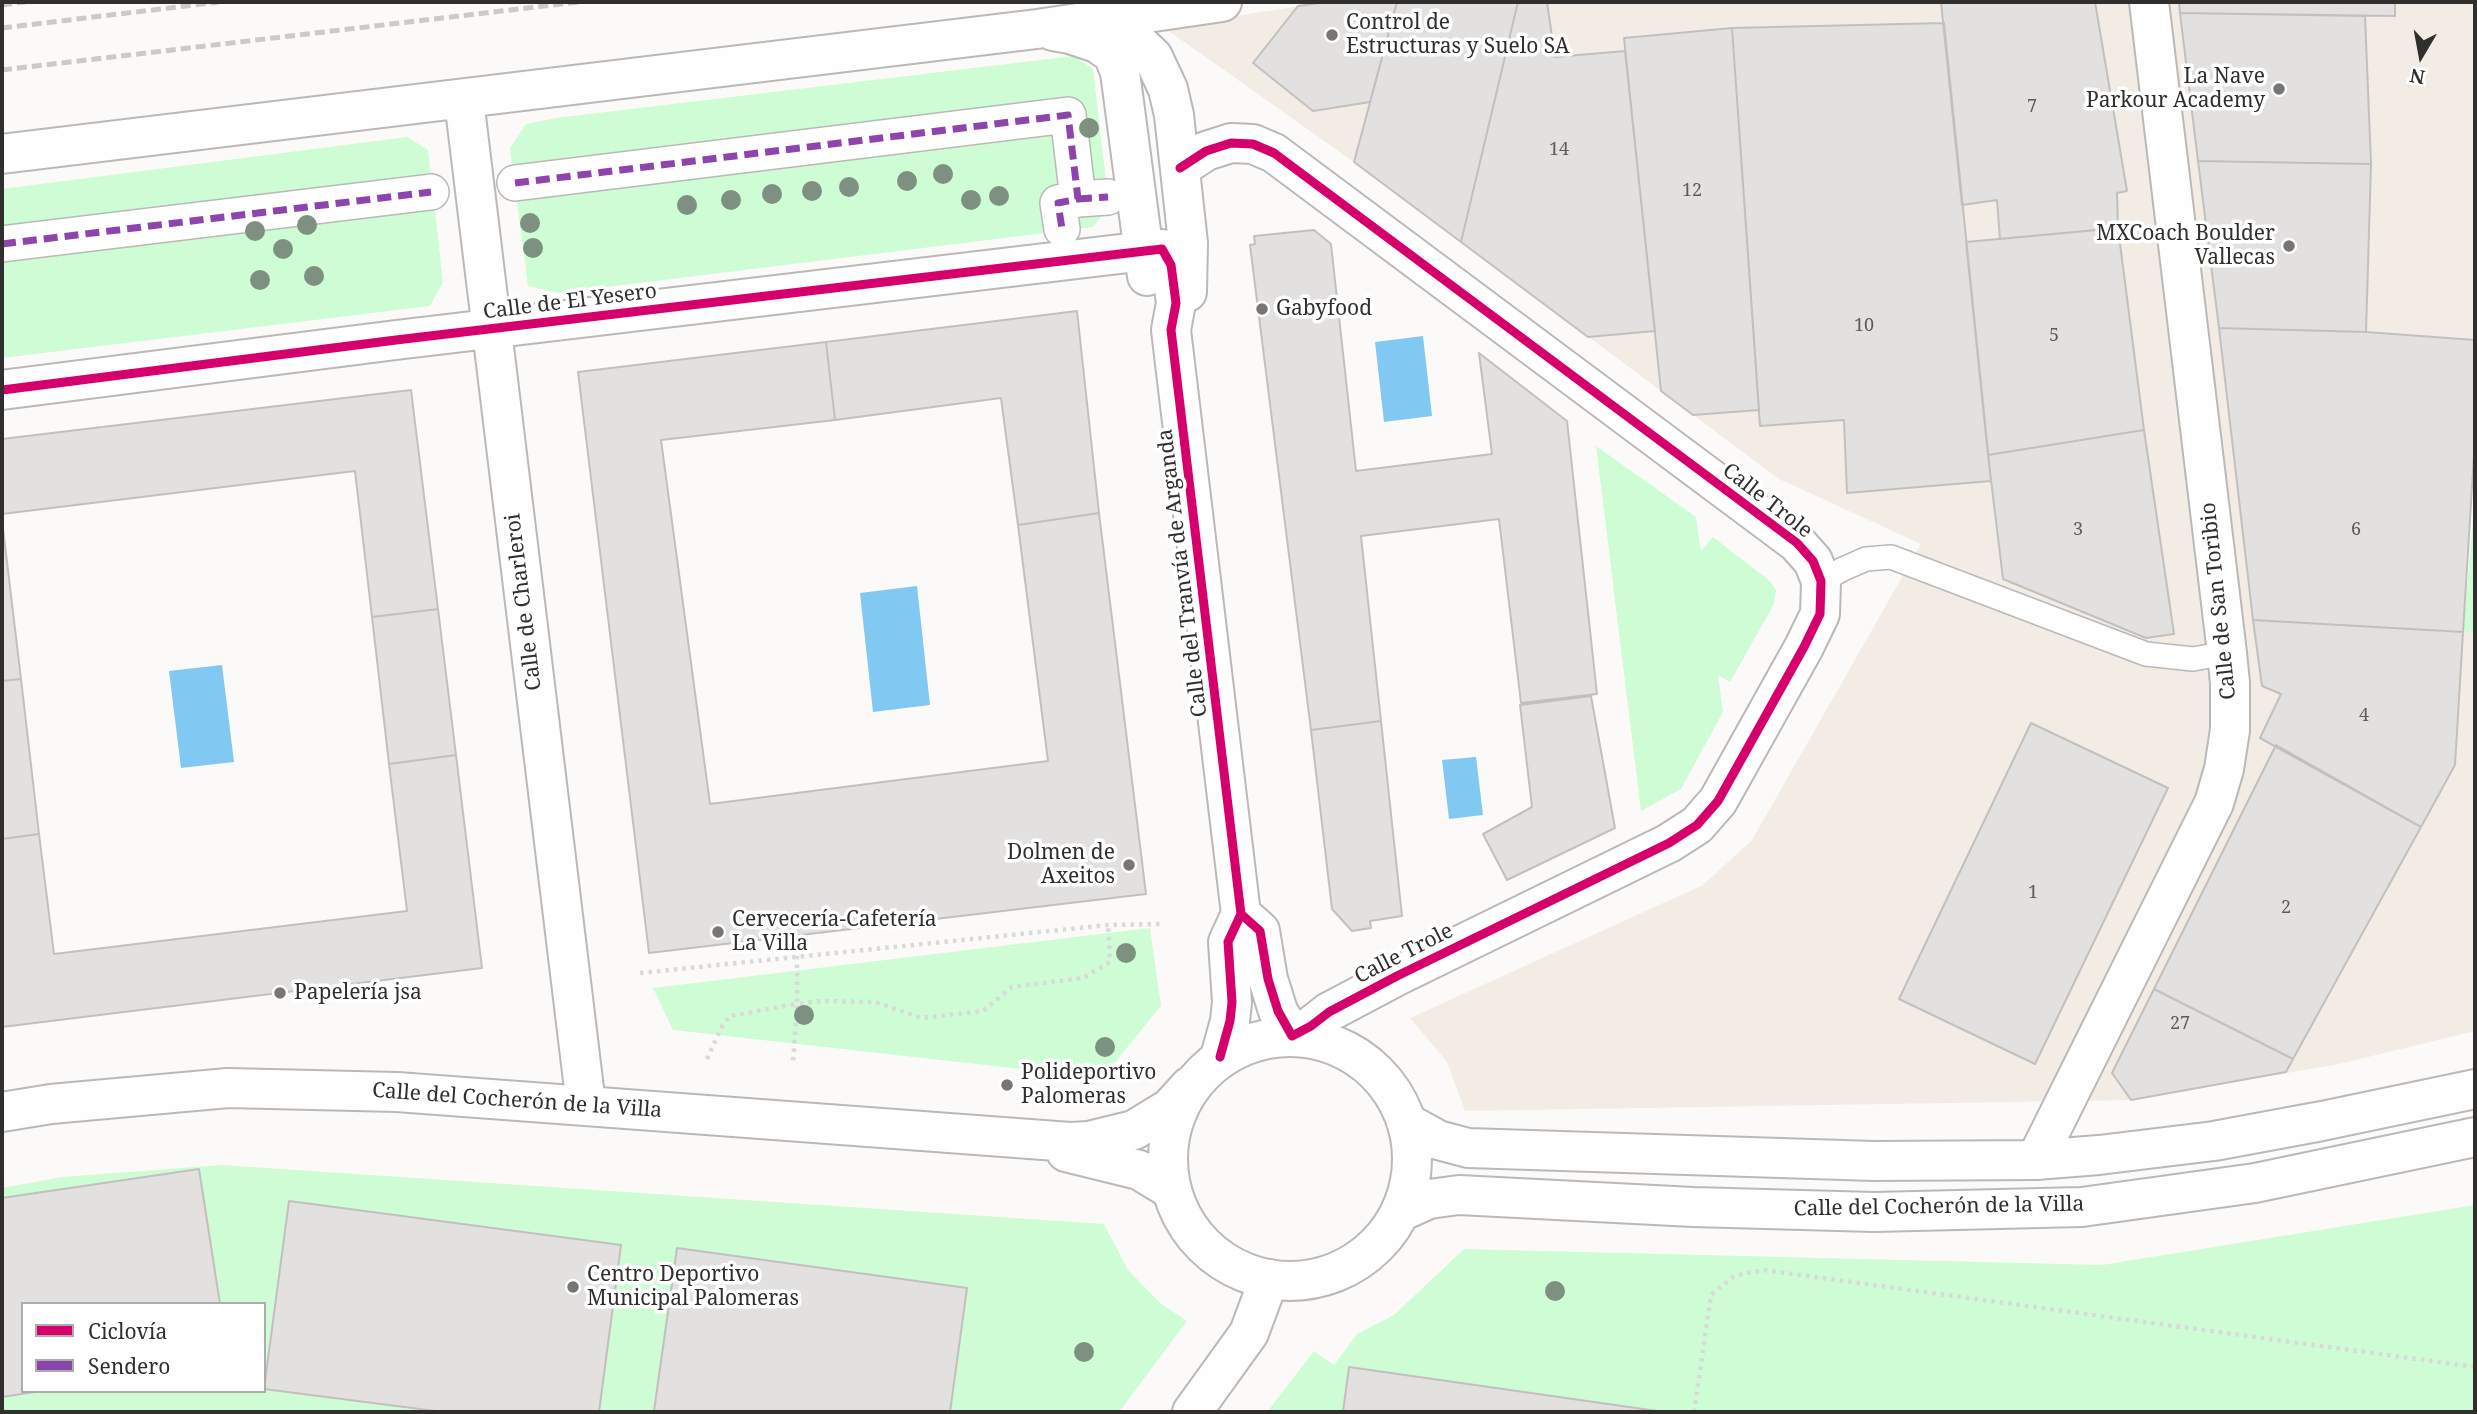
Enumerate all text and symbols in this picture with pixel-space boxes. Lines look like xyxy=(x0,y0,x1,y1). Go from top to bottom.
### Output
place label: Control de Estructuras y Suelo SA xyxy=(1346,10,1570,60)
north arrow xyxy=(2386,21,2456,91)
marker: Control de Estructuras y Suelo SA xyxy=(1324,27,1340,43)
text: N xyxy=(2408,63,2427,91)
place label: La Nave Parkour Academy xyxy=(2086,64,2265,114)
marker: La Nave Parkour Academy xyxy=(2271,81,2287,97)
house number: 7 xyxy=(2027,96,2037,118)
house number: 14 xyxy=(1549,139,1569,161)
house number: 12 xyxy=(1682,180,1702,202)
place label: MXCoach Boulder Vallecas xyxy=(2096,221,2275,271)
marker: MXCoach Boulder Vallecas xyxy=(2281,238,2297,254)
street label: Calle de El Yesero xyxy=(482,279,658,325)
place label: Gabyfood xyxy=(1276,296,1372,322)
marker: Gabyfood xyxy=(1254,301,1270,317)
house number: 10 xyxy=(1854,315,1874,337)
house number: 5 xyxy=(2049,325,2059,347)
street label: Calle del Tranvía de Arganda xyxy=(1153,428,1213,718)
street label: Calle Trole xyxy=(1717,458,1817,544)
street label: Calle de San Toribio xyxy=(2196,501,2242,701)
street label: Calle de Charleroi xyxy=(501,512,547,692)
house number: 3 xyxy=(2073,519,2083,541)
house number: 6 xyxy=(2351,519,2361,541)
house number: 4 xyxy=(2359,705,2369,727)
place label: Dolmen de Axeitos xyxy=(1007,840,1115,890)
marker: Dolmen de Axeitos xyxy=(1121,857,1137,873)
house number: 1 xyxy=(2028,882,2038,904)
house number: 2 xyxy=(2281,897,2291,919)
place label: Cervecería-Cafetería La Villa xyxy=(732,907,937,957)
street label: Calle Trole xyxy=(1351,918,1457,990)
marker: Cervecería-Cafetería La Villa xyxy=(710,924,726,940)
place label: Papelería jsa xyxy=(294,980,422,1006)
marker: Papelería jsa xyxy=(272,985,288,1001)
house number: 27 xyxy=(2170,1013,2190,1035)
place label: Polideportivo Palomeras xyxy=(1021,1060,1156,1110)
marker: Polideportivo Palomeras xyxy=(999,1077,1015,1093)
street label: Calle del Cocherón de la Villa xyxy=(371,1078,663,1124)
street label: Calle del Cocherón de la Villa xyxy=(1794,1192,2084,1222)
place label: Centro Deportivo Municipal Palomeras xyxy=(587,1262,799,1312)
marker: Centro Deportivo Municipal Palomeras xyxy=(565,1279,581,1295)
legend xyxy=(21,1302,266,1393)
text: Ciclovía xyxy=(88,1317,167,1345)
text: Sendero xyxy=(88,1352,170,1380)

